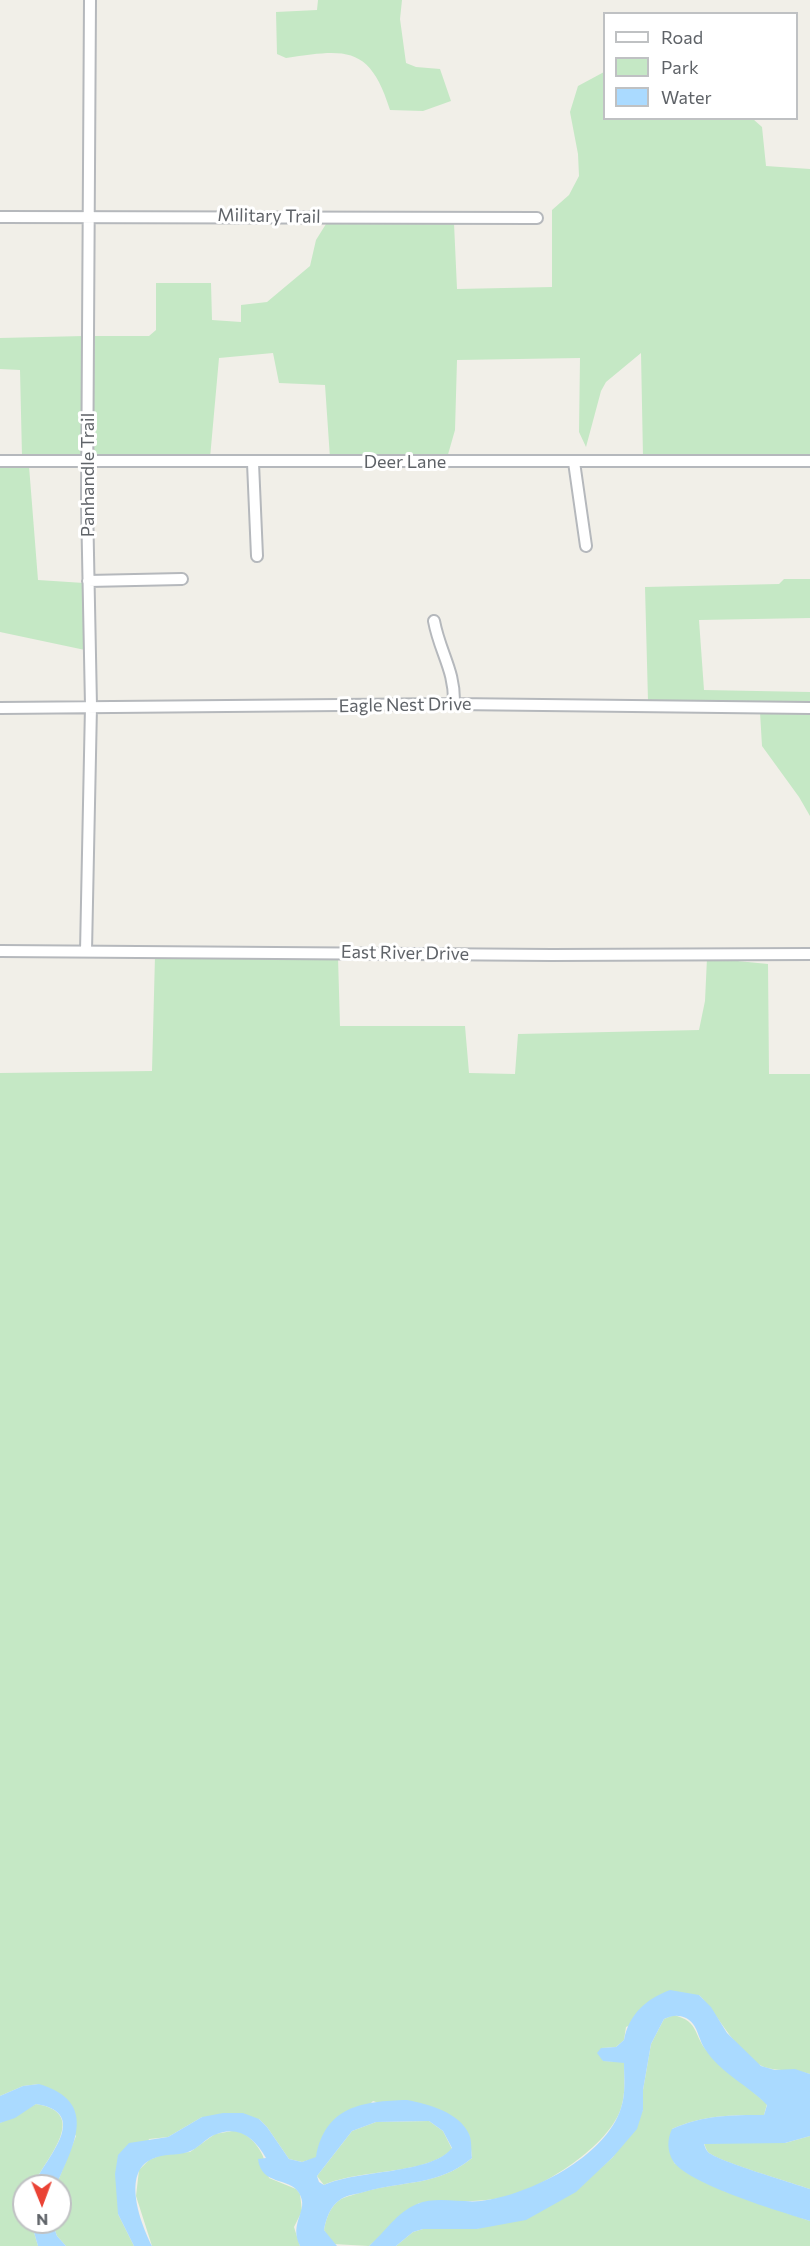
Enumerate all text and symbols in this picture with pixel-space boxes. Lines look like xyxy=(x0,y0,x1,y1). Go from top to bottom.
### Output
legend xyxy=(603,12,798,120)
text: Road xyxy=(661,26,703,48)
text: Park xyxy=(661,56,699,78)
text: Water xyxy=(661,86,712,108)
street label: Military Trail xyxy=(217,204,321,228)
street label: Panhandle Trail xyxy=(77,413,99,537)
street label: Deer Lane xyxy=(364,451,446,473)
street label: Eagle Nest Drive xyxy=(338,693,472,717)
street label: East River Drive xyxy=(341,941,469,965)
north arrow xyxy=(12,2174,72,2234)
text: N xyxy=(36,2211,48,2230)

